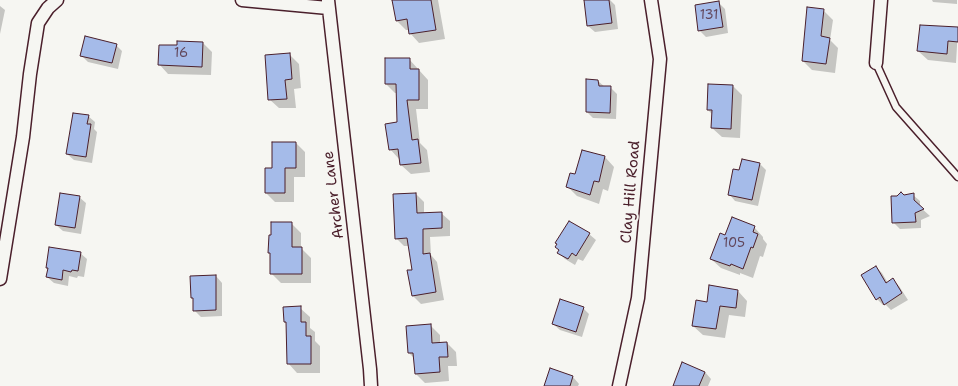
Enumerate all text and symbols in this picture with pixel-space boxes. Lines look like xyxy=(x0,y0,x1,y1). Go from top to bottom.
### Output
house number: 131 xyxy=(700,8,718,24)
house number: 16 xyxy=(174,46,188,62)
street label: Clay Hill Road xyxy=(618,140,644,244)
street label: Archer Lane xyxy=(320,150,348,240)
house number: 105 xyxy=(723,236,745,252)

